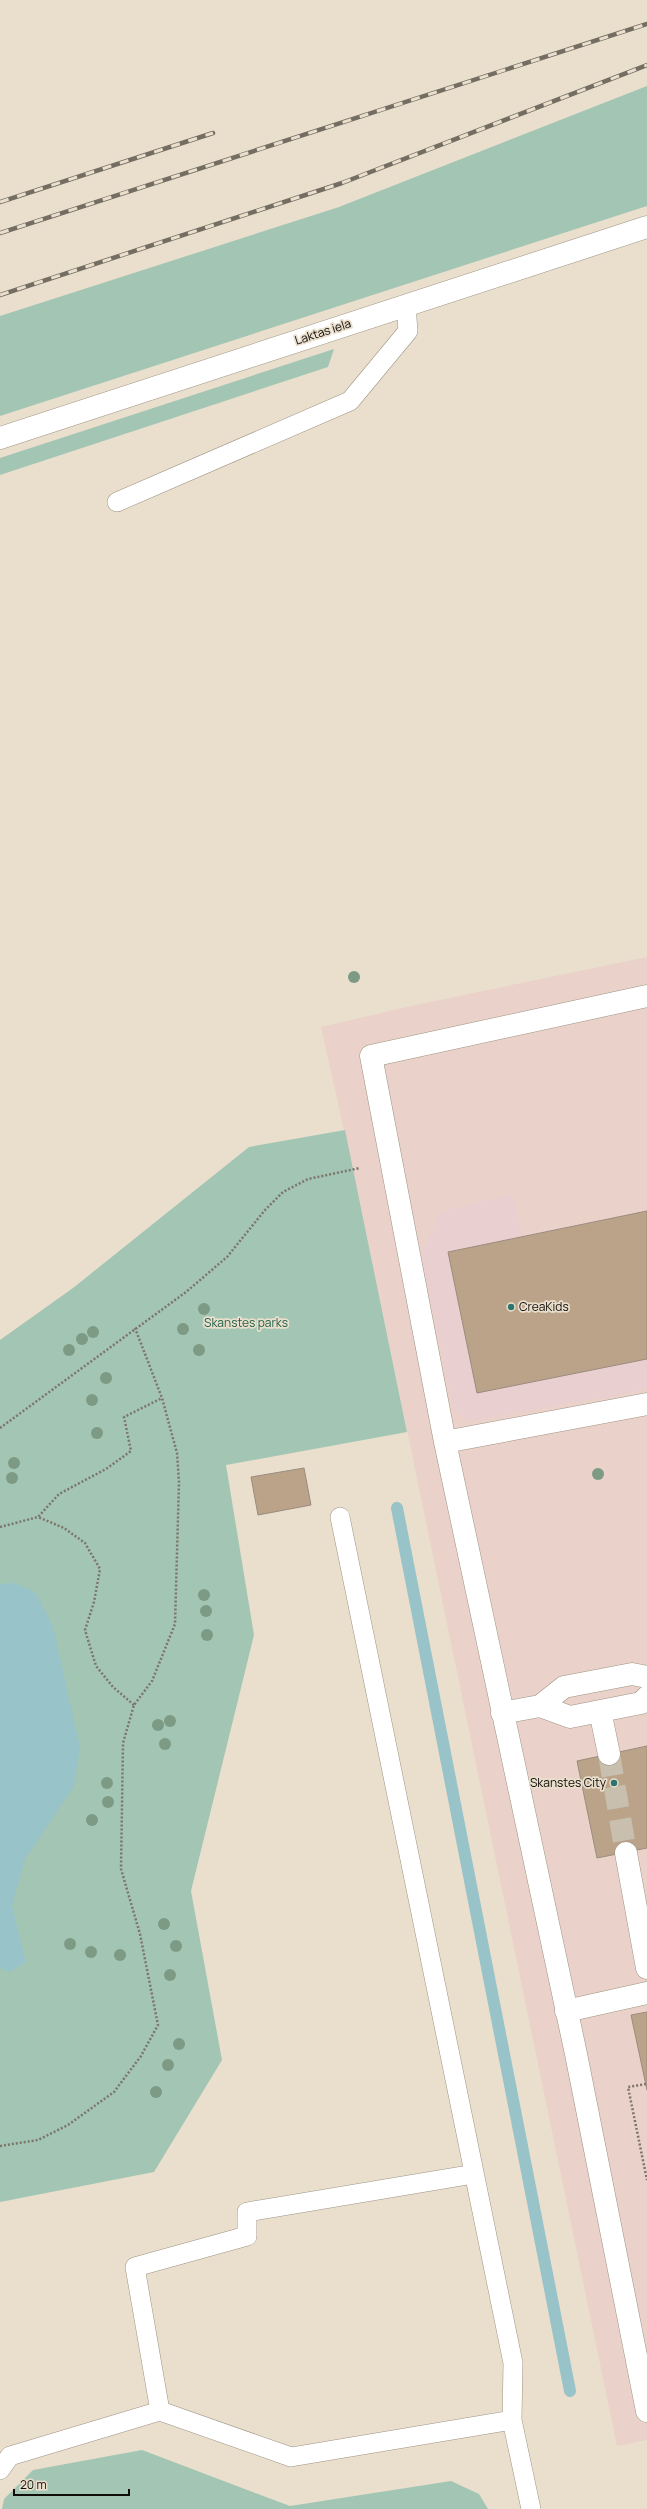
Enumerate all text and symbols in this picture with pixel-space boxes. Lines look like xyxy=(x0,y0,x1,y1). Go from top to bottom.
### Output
street label: Laktas iela xyxy=(293,314,353,349)
place label: CreaKids xyxy=(519,1298,569,1315)
marker: CreaKids xyxy=(506,1302,516,1312)
park label: Skanstes parks xyxy=(204,1314,288,1331)
place label: Skanstes City xyxy=(530,1774,607,1791)
marker: Skanstes City xyxy=(609,1778,619,1788)
scale bar xyxy=(14,2471,129,2497)
text: 20 m xyxy=(20,2476,47,2493)

